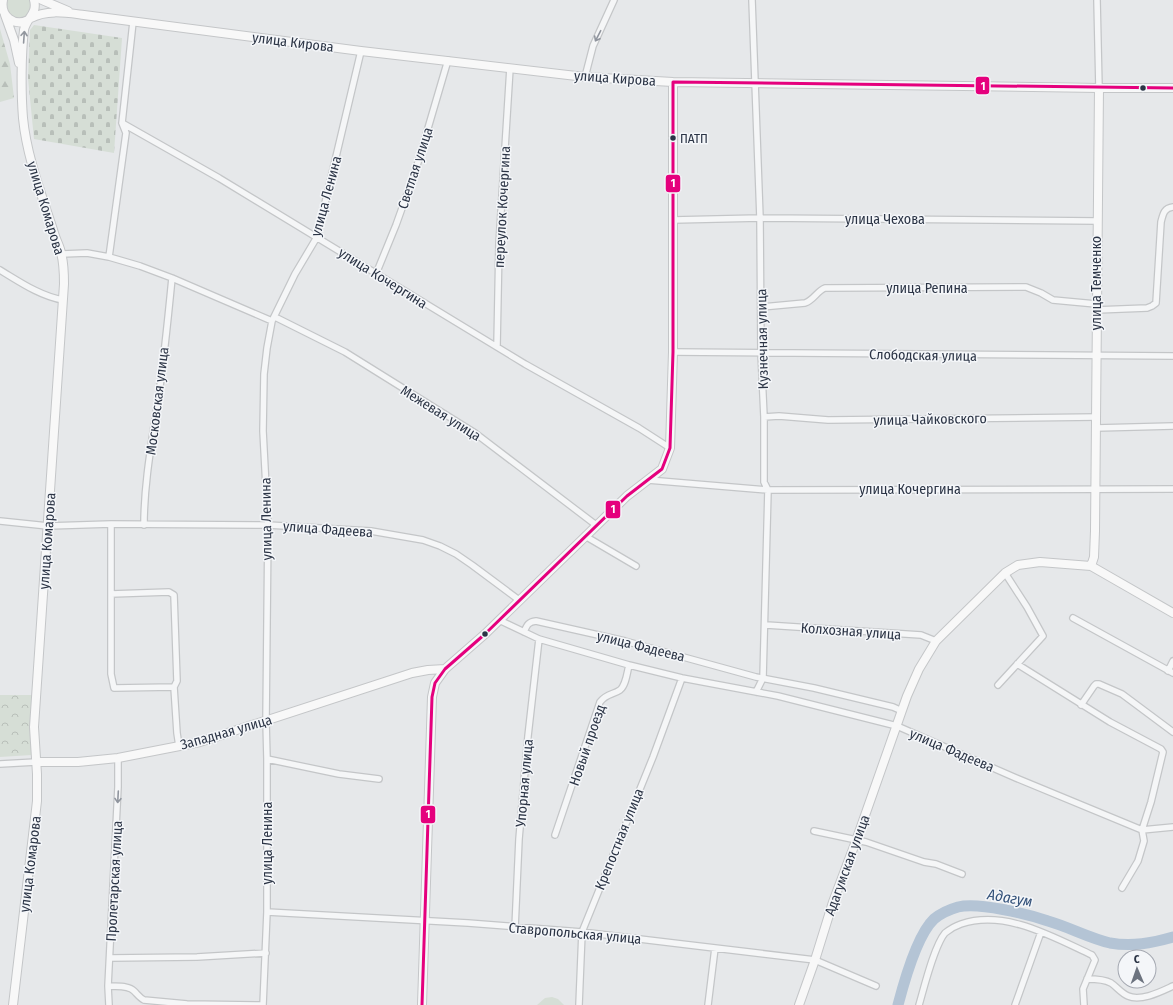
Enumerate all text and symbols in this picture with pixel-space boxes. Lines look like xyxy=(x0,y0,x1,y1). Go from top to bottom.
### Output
street label: улица Кирова xyxy=(251,29,335,56)
one-way arrow xyxy=(594,29,601,41)
one-way arrow xyxy=(20,31,27,44)
street label: улица Кирова xyxy=(574,67,657,90)
line badge: 1 xyxy=(975,76,990,95)
text: 1 xyxy=(981,80,985,93)
unlabelled marker xyxy=(1138,83,1148,93)
street label: Светлая улица xyxy=(394,125,437,211)
place label: ПАТП xyxy=(680,131,708,146)
marker: ПАТП xyxy=(668,133,678,143)
street label: переулок Кочергина xyxy=(491,145,514,269)
street label: улица Ленина xyxy=(308,154,345,238)
street label: улица Комарова xyxy=(23,159,68,257)
line badge: 1 xyxy=(665,174,681,193)
text: 1 xyxy=(671,177,675,190)
street label: улица Чехова xyxy=(845,211,925,228)
street label: улица Темченко xyxy=(1088,236,1105,330)
street label: улица Кочергина xyxy=(335,244,430,313)
street label: улица Репина xyxy=(886,280,968,297)
street label: Кузнечная улица xyxy=(753,288,772,389)
street label: Московская улица xyxy=(142,346,173,456)
street label: Слободская улица xyxy=(869,346,977,365)
street label: Межевая улица xyxy=(397,382,484,445)
street label: улица Чайковского xyxy=(873,410,987,429)
street label: улица Ленина xyxy=(257,477,276,561)
street label: улица Кочергина xyxy=(859,481,961,498)
street label: улица Комарова xyxy=(36,492,59,590)
line badge: 1 xyxy=(605,500,621,519)
text: 1 xyxy=(611,503,615,516)
street label: улица Фадеева xyxy=(282,518,374,541)
street label: Колхозная улица xyxy=(800,620,902,643)
street label: улица Фадеева xyxy=(595,627,687,666)
unlabelled marker xyxy=(480,629,490,639)
street label: Новый проезд xyxy=(566,702,609,788)
street label: Западная улица xyxy=(178,711,274,754)
street label: улица Фадеева xyxy=(907,725,997,776)
street label: Упорная улица xyxy=(512,738,537,829)
street label: Крепостная улица xyxy=(591,786,648,892)
one-way arrow xyxy=(114,790,121,803)
street label: улица Ленина xyxy=(259,801,276,884)
line badge: 1 xyxy=(420,805,436,824)
text: 1 xyxy=(426,808,430,821)
street label: Адагумская улица xyxy=(821,812,874,918)
street label: улица Комарова xyxy=(16,815,45,913)
street label: Пролетарская улица xyxy=(103,820,126,942)
water label: Адагум xyxy=(985,885,1034,911)
street label: Ставропольская улица xyxy=(508,919,642,948)
north arrow xyxy=(1117,949,1157,989)
text: С xyxy=(1134,953,1140,966)

